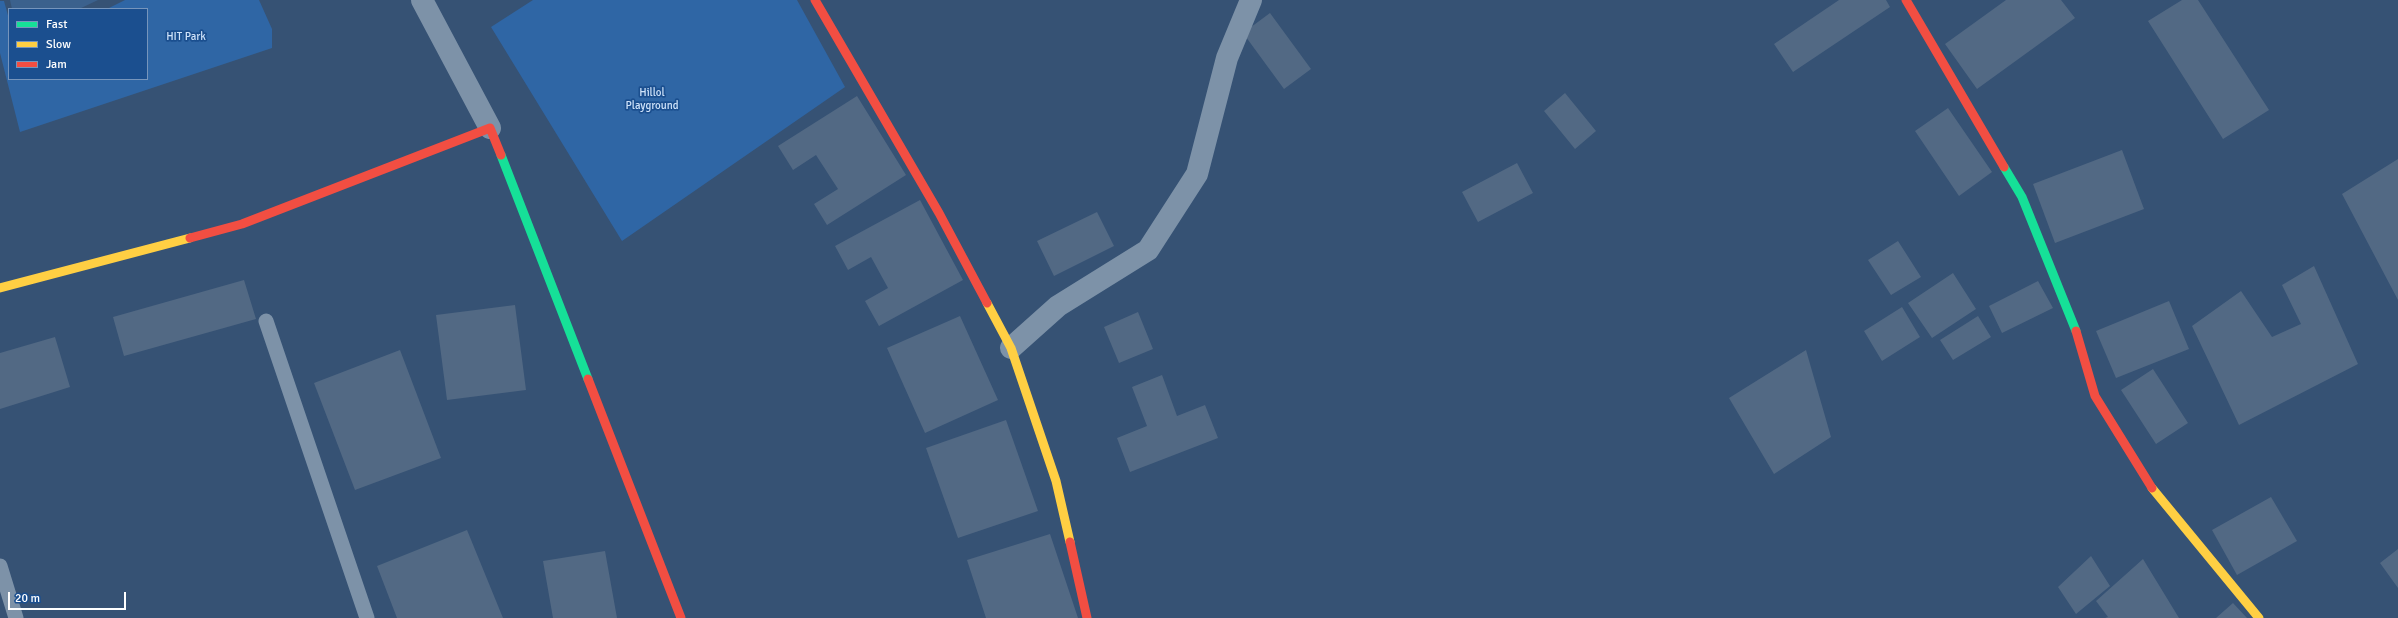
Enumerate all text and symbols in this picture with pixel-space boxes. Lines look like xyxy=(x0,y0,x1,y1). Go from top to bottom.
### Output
legend xyxy=(8,8,148,80)
text: Fast xyxy=(46,17,67,32)
park label: HIT Park xyxy=(166,30,206,44)
text: Slow xyxy=(46,37,71,52)
text: Jam xyxy=(46,57,67,72)
park label: Hillol Playground xyxy=(625,86,679,112)
scale bar xyxy=(10,584,128,610)
text: 20 m xyxy=(15,591,40,606)

